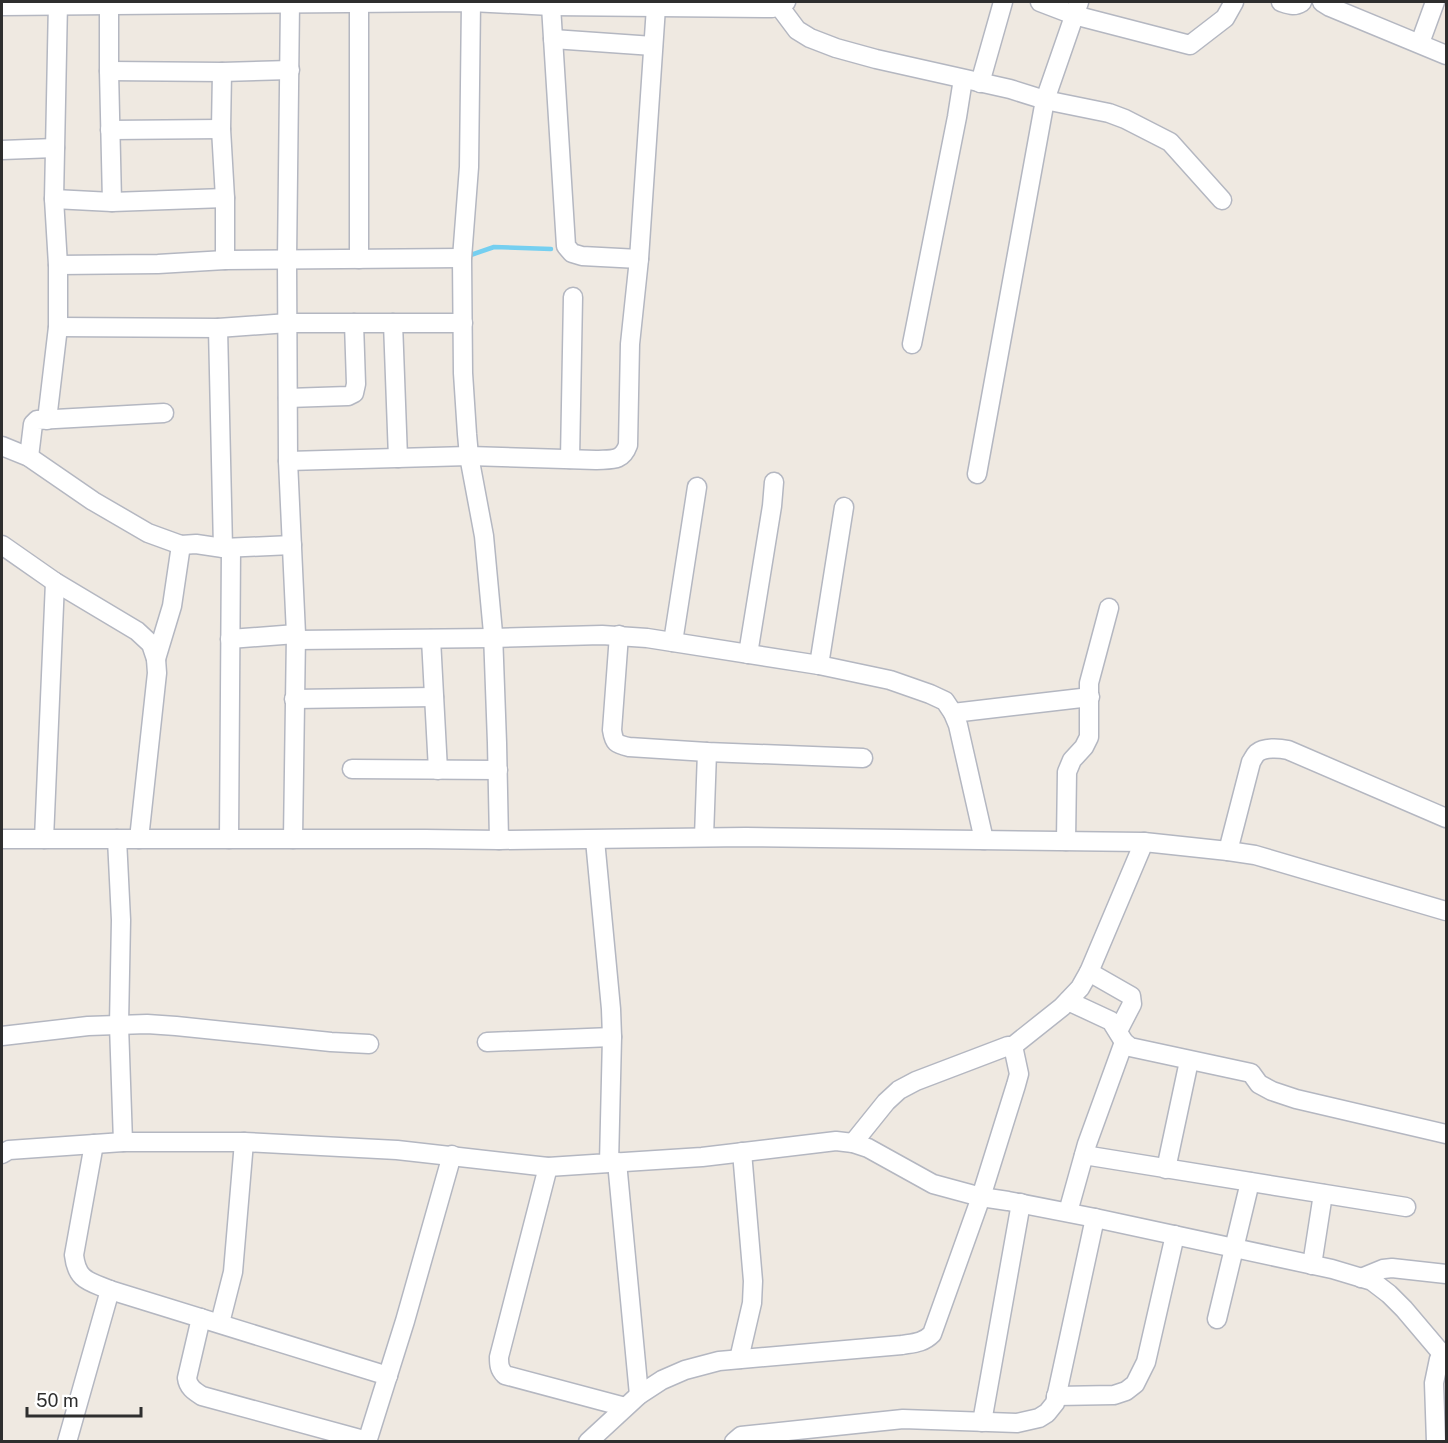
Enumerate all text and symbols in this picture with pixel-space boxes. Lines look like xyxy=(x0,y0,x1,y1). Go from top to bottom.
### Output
scale bar xyxy=(27,1380,141,1418)
text: 50 m xyxy=(36,1390,79,1411)

